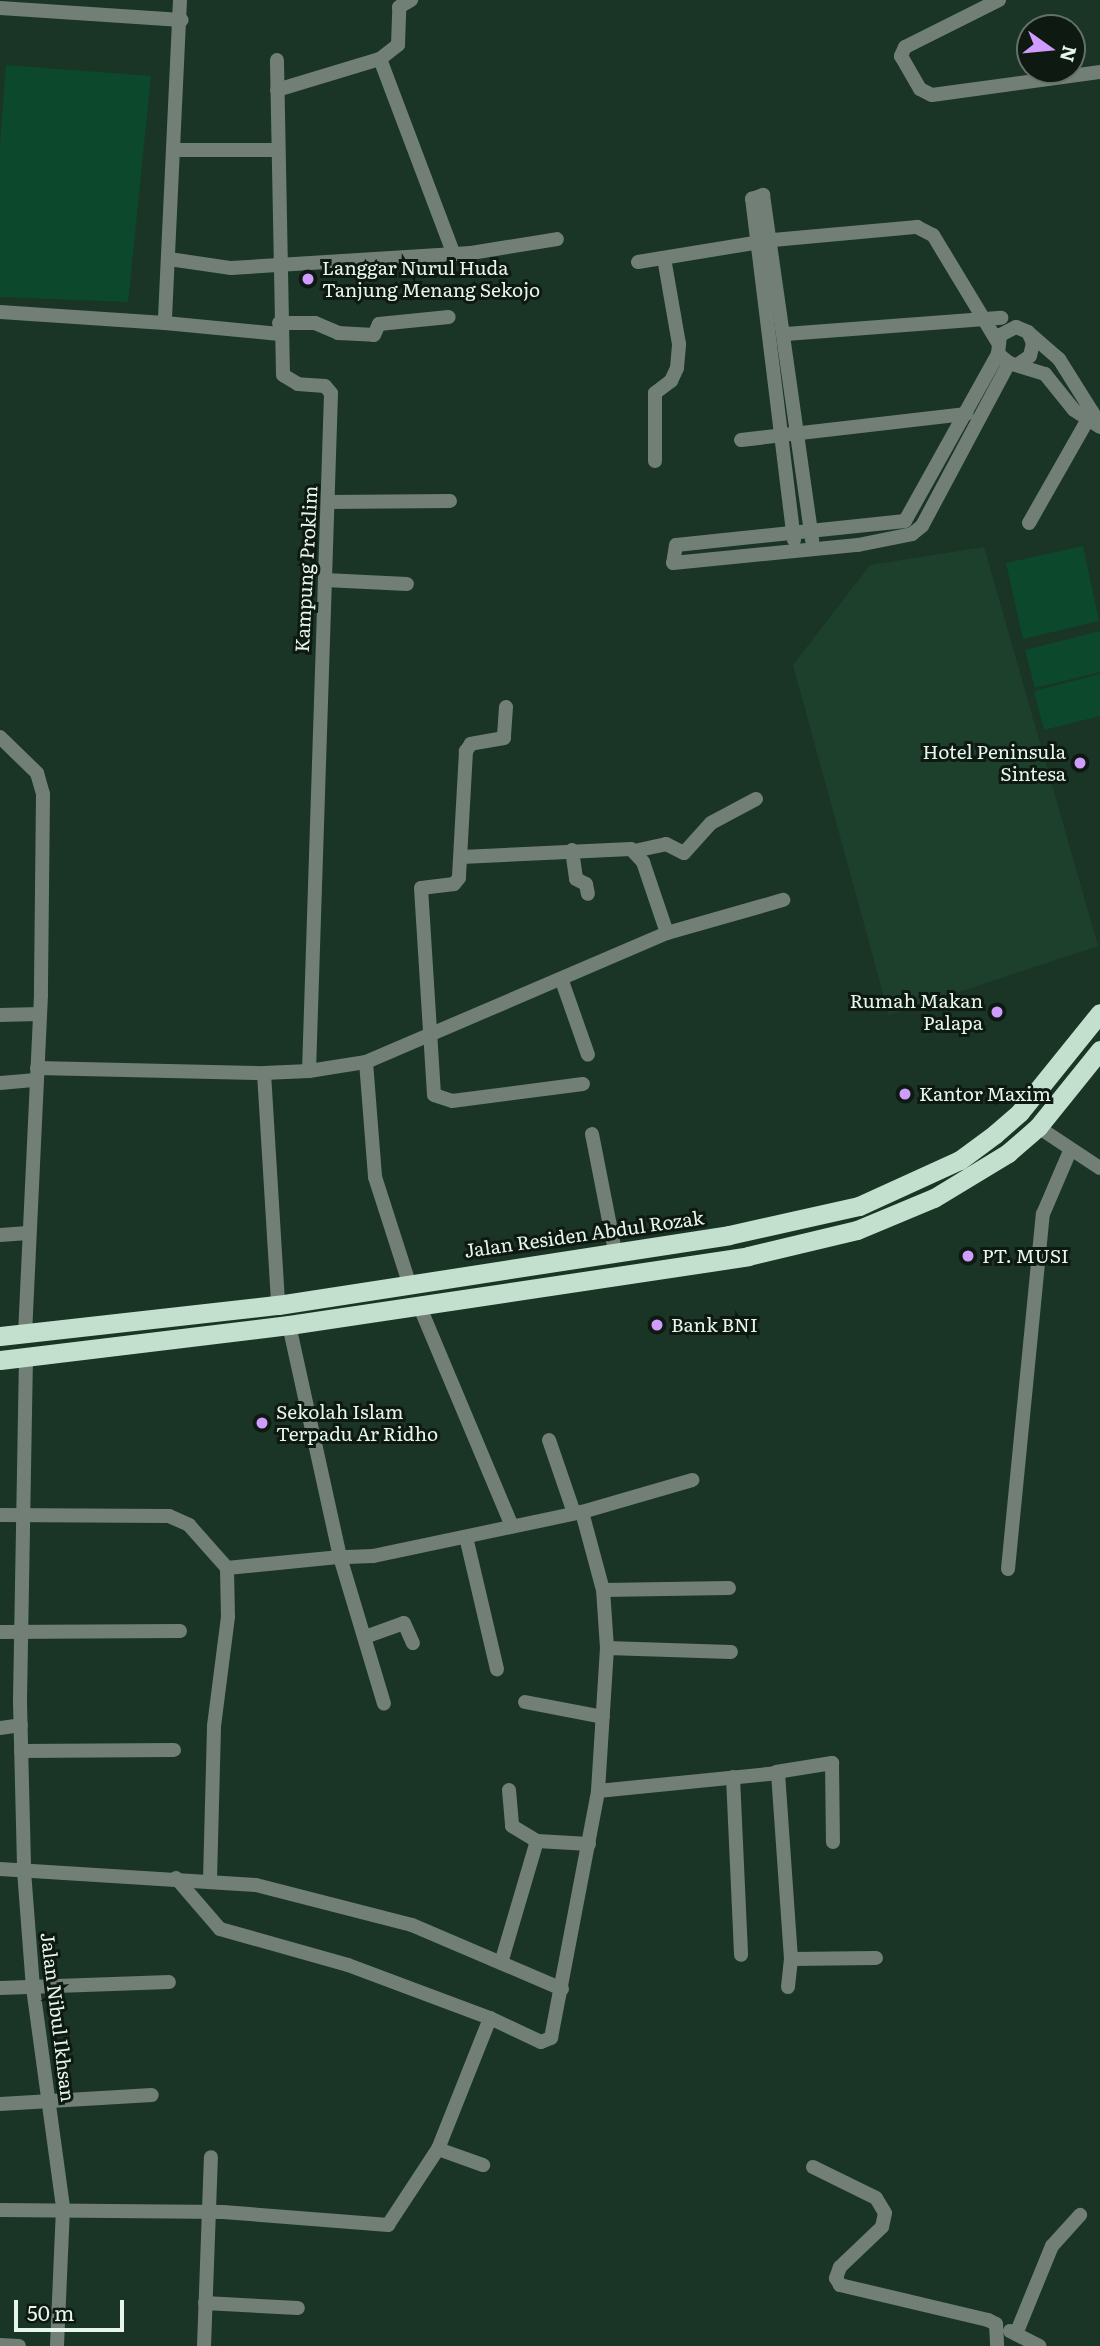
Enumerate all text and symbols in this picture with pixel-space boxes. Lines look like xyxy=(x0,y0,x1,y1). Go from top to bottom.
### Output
north arrow xyxy=(1016,14,1086,84)
text: N xyxy=(1054,43,1085,65)
place label: Langgar Nurul Huda Tanjung Menang Sekojo xyxy=(322,257,540,301)
marker: Langgar Nurul Huda Tanjung Menang Sekojo xyxy=(300,271,316,287)
street label: Kampung Proklim xyxy=(290,485,322,653)
place label: Hotel Peninsula Sintesa xyxy=(923,741,1066,785)
marker: Hotel Peninsula Sintesa xyxy=(1072,755,1088,771)
place label: Rumah Makan Palapa xyxy=(850,990,983,1034)
marker: Rumah Makan Palapa xyxy=(989,1004,1005,1020)
place label: Kantor Maxim xyxy=(919,1083,1051,1105)
marker: Kantor Maxim xyxy=(897,1086,913,1102)
street label: Jalan Residen Abdul Rozak xyxy=(463,1206,705,1262)
place label: PT. MUSI xyxy=(982,1245,1069,1267)
marker: PT. MUSI xyxy=(960,1248,976,1264)
place label: Bank BNI xyxy=(671,1314,758,1336)
marker: Bank BNI xyxy=(649,1317,665,1333)
place label: Sekolah Islam Terpadu Ar Ridho xyxy=(276,1401,438,1445)
marker: Sekolah Islam Terpadu Ar Ridho xyxy=(254,1415,270,1431)
street label: Jalan Nibul Ikhsan xyxy=(36,1931,80,2103)
scale bar xyxy=(18,2286,128,2330)
text: 50 m xyxy=(27,2296,74,2327)

